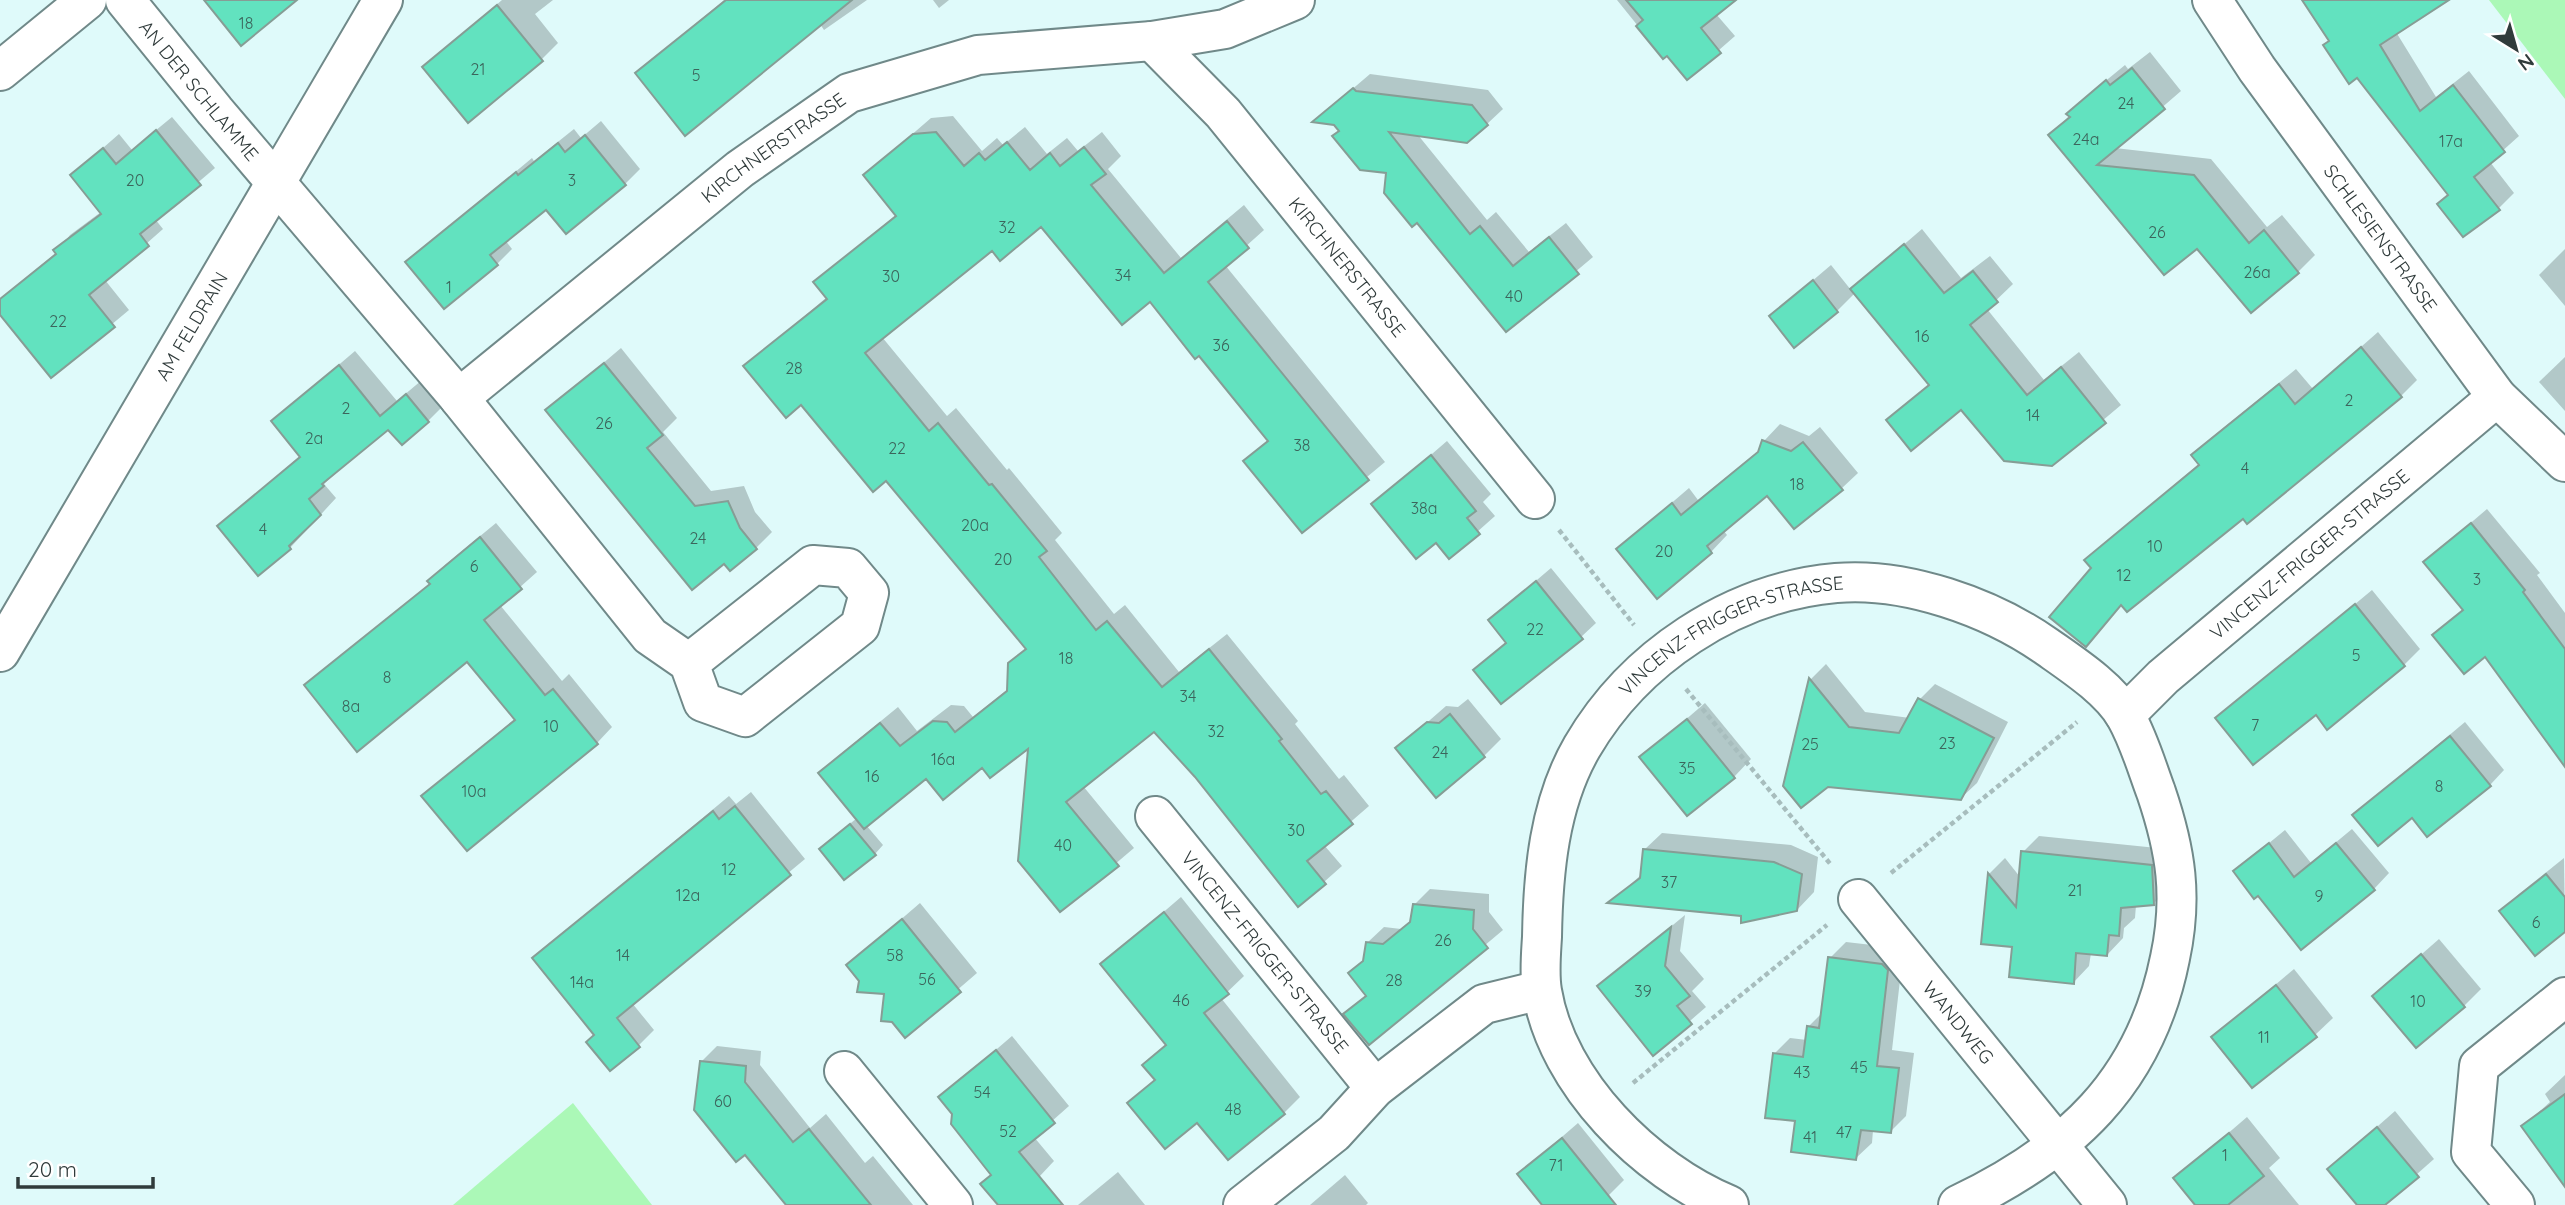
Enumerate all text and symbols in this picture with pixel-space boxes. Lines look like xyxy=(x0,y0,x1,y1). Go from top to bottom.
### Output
house number: 18 xyxy=(239,13,253,33)
north arrow xyxy=(2481,14,2551,84)
street label: AN DER SCHLAMME xyxy=(134,15,264,166)
text: N xyxy=(2513,49,2539,76)
house number: 21 xyxy=(471,59,485,79)
house number: 5 xyxy=(692,65,700,85)
street label: KIRCHNERSTRASSE xyxy=(696,87,850,208)
house number: 24 xyxy=(2117,93,2135,113)
house number: 24a xyxy=(2073,129,2099,149)
house number: 17a xyxy=(2439,131,2463,151)
street label: SCHLESIENSTRASSE xyxy=(2319,160,2443,317)
house number: 20 xyxy=(126,170,144,190)
house number: 3 xyxy=(568,170,576,190)
street label: KIRCHNERSTRASSE xyxy=(1284,192,1411,342)
house number: 32 xyxy=(998,217,1016,237)
house number: 26 xyxy=(2148,222,2166,242)
house number: 26a xyxy=(2243,262,2271,282)
house number: 34 xyxy=(1115,265,1131,285)
house number: 30 xyxy=(882,266,900,286)
street label: AM FELDRAIN xyxy=(150,267,233,385)
house number: 1 xyxy=(446,277,452,297)
house number: 40 xyxy=(1505,286,1523,306)
house number: 22 xyxy=(49,311,67,331)
house number: 16 xyxy=(1915,326,1930,346)
house number: 36 xyxy=(1213,335,1230,355)
house number: 28 xyxy=(785,358,803,378)
house number: 2 xyxy=(2345,390,2354,410)
house number: 2 xyxy=(342,398,351,418)
house number: 14 xyxy=(2026,405,2040,425)
house number: 26 xyxy=(595,413,613,433)
house number: 2a xyxy=(305,428,323,448)
house number: 38 xyxy=(1293,435,1311,455)
house number: 22 xyxy=(888,438,906,458)
house number: 4 xyxy=(2241,458,2249,478)
street label: VINCENZ-FRIGGER-STRASSE xyxy=(2205,464,2414,645)
house number: 18 xyxy=(1790,474,1804,494)
house number: 38a xyxy=(1411,498,1437,518)
house number: 20a xyxy=(961,515,989,535)
house number: 4 xyxy=(259,519,267,539)
house number: 24 xyxy=(689,528,707,548)
house number: 10 xyxy=(2147,536,2163,556)
house number: 20 xyxy=(1655,541,1673,561)
house number: 20 xyxy=(994,549,1012,569)
house number: 6 xyxy=(470,556,479,576)
house number: 12 xyxy=(2117,565,2132,585)
house number: 3 xyxy=(2473,569,2481,589)
street label: VINCENZ-FRIGGER-STRASSE xyxy=(1613,570,1844,701)
house number: 22 xyxy=(1526,619,1544,639)
house number: 5 xyxy=(2352,645,2360,665)
house number: 18 xyxy=(1059,648,1073,668)
house number: 8 xyxy=(383,667,391,687)
house number: 34 xyxy=(1180,686,1196,706)
house number: 8a xyxy=(342,696,360,716)
house number: 7 xyxy=(2251,715,2259,735)
house number: 10 xyxy=(543,716,559,736)
house number: 32 xyxy=(1207,721,1225,741)
house number: 23 xyxy=(1938,733,1956,753)
house number: 25 xyxy=(1801,734,1819,754)
house number: 24 xyxy=(1431,742,1449,762)
house number: 16a xyxy=(931,749,955,769)
house number: 35 xyxy=(1678,758,1696,778)
house number: 16 xyxy=(865,766,880,786)
house number: 8 xyxy=(2435,776,2443,796)
house number: 10a xyxy=(461,781,487,801)
house number: 30 xyxy=(1287,820,1305,840)
house number: 40 xyxy=(1054,835,1072,855)
street label: VINCENZ-FRIGGER-STRASSE xyxy=(1176,846,1354,1058)
house number: 12 xyxy=(722,859,737,879)
house number: 37 xyxy=(1661,872,1677,892)
house number: 21 xyxy=(2068,880,2082,900)
house number: 12a xyxy=(676,885,700,905)
house number: 9 xyxy=(2315,886,2324,906)
house number: 6 xyxy=(2532,912,2541,932)
house number: 26 xyxy=(1434,930,1452,950)
house number: 14 xyxy=(616,945,630,965)
house number: 58 xyxy=(886,945,904,965)
house number: 56 xyxy=(918,969,936,989)
house number: 28 xyxy=(1385,970,1403,990)
house number: 14a xyxy=(570,972,594,992)
street label: WANDWEG xyxy=(1917,976,1999,1069)
house number: 39 xyxy=(1634,981,1652,1001)
house number: 46 xyxy=(1172,990,1190,1010)
house number: 10 xyxy=(2410,991,2426,1011)
house number: 11 xyxy=(2258,1027,2270,1047)
house number: 45 xyxy=(1850,1057,1868,1077)
house number: 43 xyxy=(1794,1062,1810,1082)
house number: 54 xyxy=(973,1082,991,1102)
house number: 60 xyxy=(714,1091,732,1111)
house number: 48 xyxy=(1224,1099,1242,1119)
house number: 52 xyxy=(999,1121,1017,1141)
house number: 47 xyxy=(1836,1122,1852,1142)
house number: 41 xyxy=(1803,1127,1817,1147)
house number: 1 xyxy=(2222,1145,2228,1165)
scale bar xyxy=(18,1146,152,1190)
house number: 71 xyxy=(1549,1155,1563,1175)
text: 20 m xyxy=(28,1156,77,1182)

